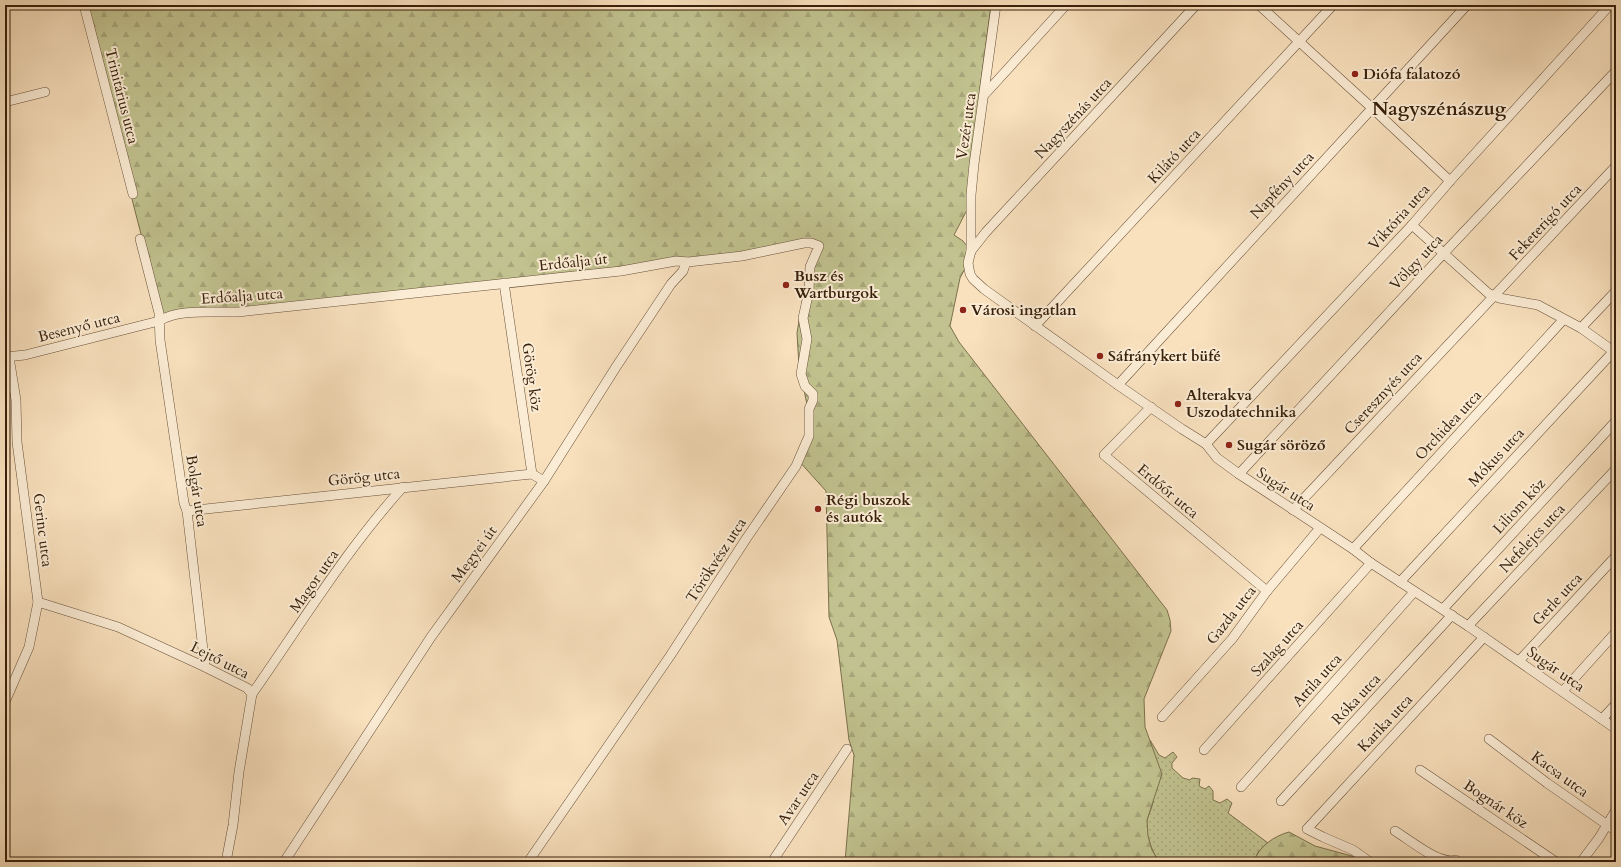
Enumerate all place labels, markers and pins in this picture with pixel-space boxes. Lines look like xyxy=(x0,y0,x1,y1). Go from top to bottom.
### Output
place label: Diófa falatozó xyxy=(1363,64,1461,84)
marker: Diófa falatozó xyxy=(1350,69,1360,79)
place label: Busz és Wartburgok xyxy=(793,266,879,303)
marker: Busz és Wartburgok xyxy=(781,280,791,290)
place label: Városi ingatlan xyxy=(971,300,1077,320)
marker: Városi ingatlan xyxy=(958,305,968,315)
place label: Sáfránykert büfé xyxy=(1108,346,1221,366)
marker: Sáfránykert büfé xyxy=(1095,351,1105,361)
place label: Alterakva Uszodatechnika xyxy=(1186,385,1297,422)
marker: Alterakva Uszodatechnika xyxy=(1173,399,1183,409)
place label: Sugár söröző xyxy=(1237,435,1326,455)
marker: Sugár söröző xyxy=(1224,440,1234,450)
place label: Régi buszok és autók xyxy=(826,490,911,527)
marker: Régi buszok és autók xyxy=(813,504,823,514)

